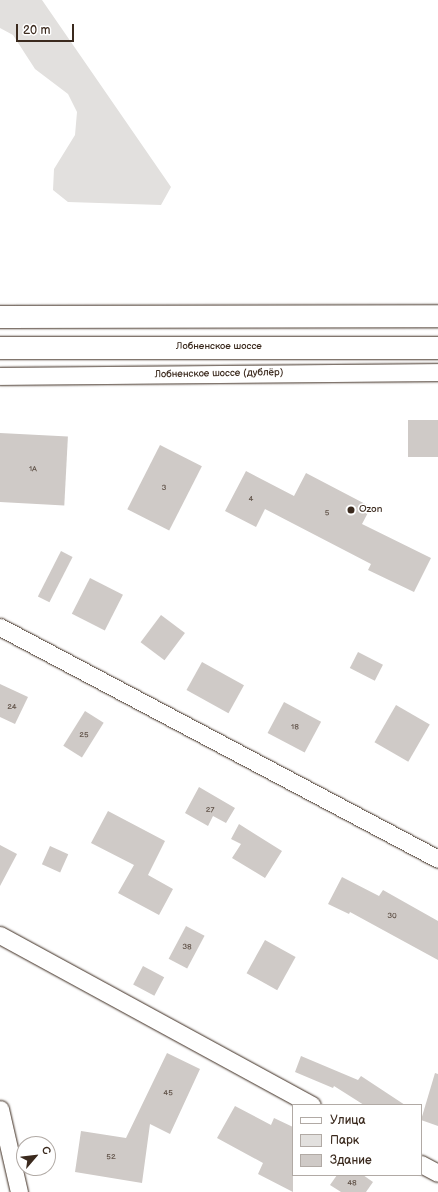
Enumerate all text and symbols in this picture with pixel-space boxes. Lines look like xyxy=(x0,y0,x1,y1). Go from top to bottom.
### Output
scale bar xyxy=(18,16,76,42)
text: 20 m xyxy=(23,23,50,38)
street label: Лобненское шоссе xyxy=(176,341,262,353)
street label: Лобненское шоссе (дублёр) xyxy=(154,367,284,381)
house number: 1А xyxy=(29,464,37,474)
house number: 3 xyxy=(162,483,166,493)
house number: 4 xyxy=(249,494,253,504)
place label: Ozon xyxy=(359,504,382,516)
marker: Ozon xyxy=(346,505,356,515)
house number: 5 xyxy=(325,508,329,518)
house number: 24 xyxy=(7,702,17,712)
house number: 18 xyxy=(291,722,299,732)
house number: 25 xyxy=(79,730,89,740)
house number: 27 xyxy=(206,805,214,815)
house number: 30 xyxy=(387,911,397,921)
house number: 38 xyxy=(182,942,192,952)
house number: 45 xyxy=(163,1088,173,1098)
legend xyxy=(292,1104,422,1176)
text: Улица xyxy=(330,1113,366,1128)
text: Парк xyxy=(330,1133,359,1148)
north arrow xyxy=(16,1136,56,1176)
text: С xyxy=(39,1144,54,1157)
house number: 52 xyxy=(106,1152,116,1162)
text: Здание xyxy=(330,1153,372,1168)
house number: 48 xyxy=(347,1178,357,1188)

